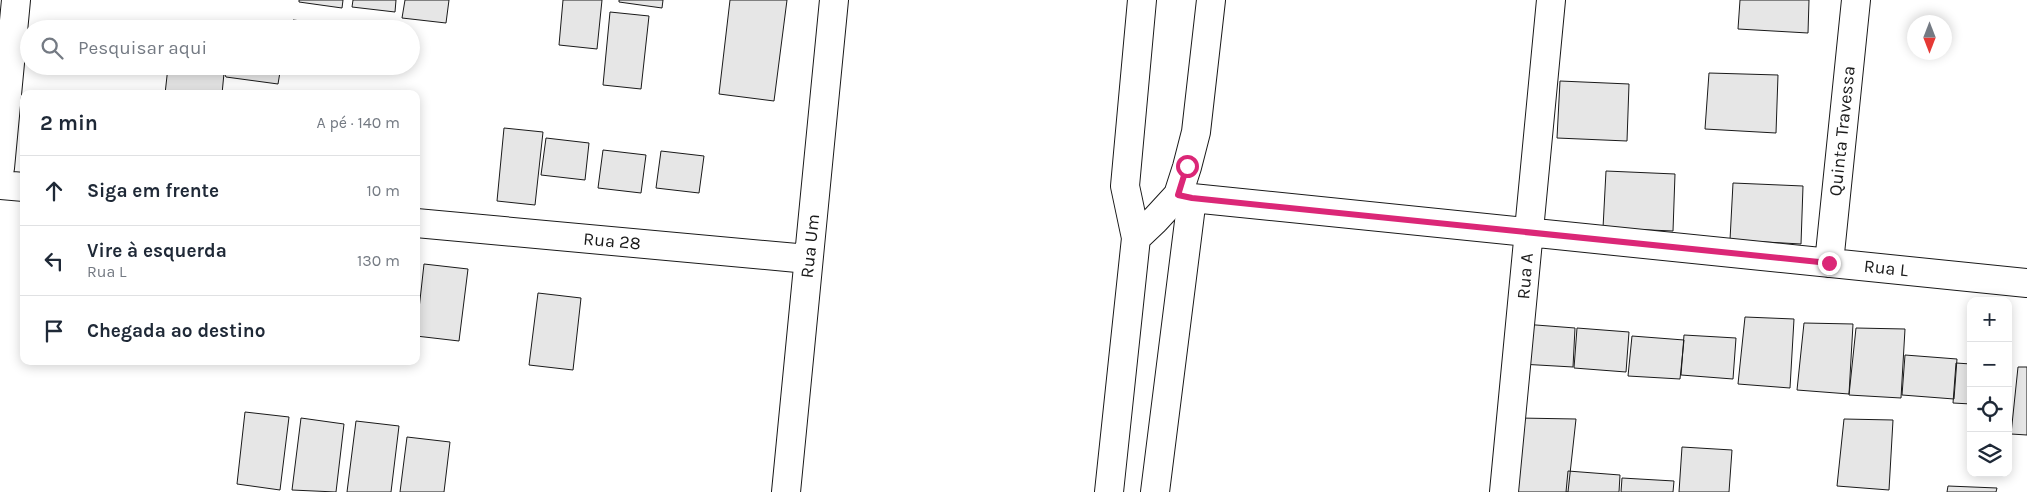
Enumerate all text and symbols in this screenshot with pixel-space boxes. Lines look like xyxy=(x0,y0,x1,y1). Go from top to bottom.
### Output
north arrow xyxy=(1907,15,1952,60)
search box xyxy=(20,20,420,75)
icon: search xyxy=(38,34,66,62)
text: Pesquisar aqui xyxy=(78,37,207,59)
street label: Quinta Travessa xyxy=(1824,65,1860,197)
text: 2 min xyxy=(40,111,98,135)
text: A pé · 140 m xyxy=(316,113,400,132)
route start xyxy=(1176,155,1199,178)
icon: ahead xyxy=(40,177,68,205)
text: Siga em frente xyxy=(87,180,219,202)
text: 10 m xyxy=(366,181,400,200)
street label: Rua Um xyxy=(796,213,824,279)
street label: Rua 28 xyxy=(582,228,642,254)
text: Vire à esquerda xyxy=(87,240,227,262)
icon: left xyxy=(40,247,68,275)
text: 130 m xyxy=(357,251,400,270)
street label: Rua A xyxy=(1512,252,1538,300)
route end xyxy=(1818,252,1841,275)
street label: Rua L xyxy=(1863,255,1910,281)
text: Rua L xyxy=(87,262,127,281)
map controls xyxy=(1967,297,2012,477)
button: + xyxy=(1967,297,2012,342)
icon: arrive xyxy=(40,317,68,345)
text: Chegada ao destino xyxy=(87,320,265,342)
button: − xyxy=(1967,342,2012,387)
button: locate xyxy=(1967,387,2012,432)
button: layers xyxy=(1967,432,2012,477)

